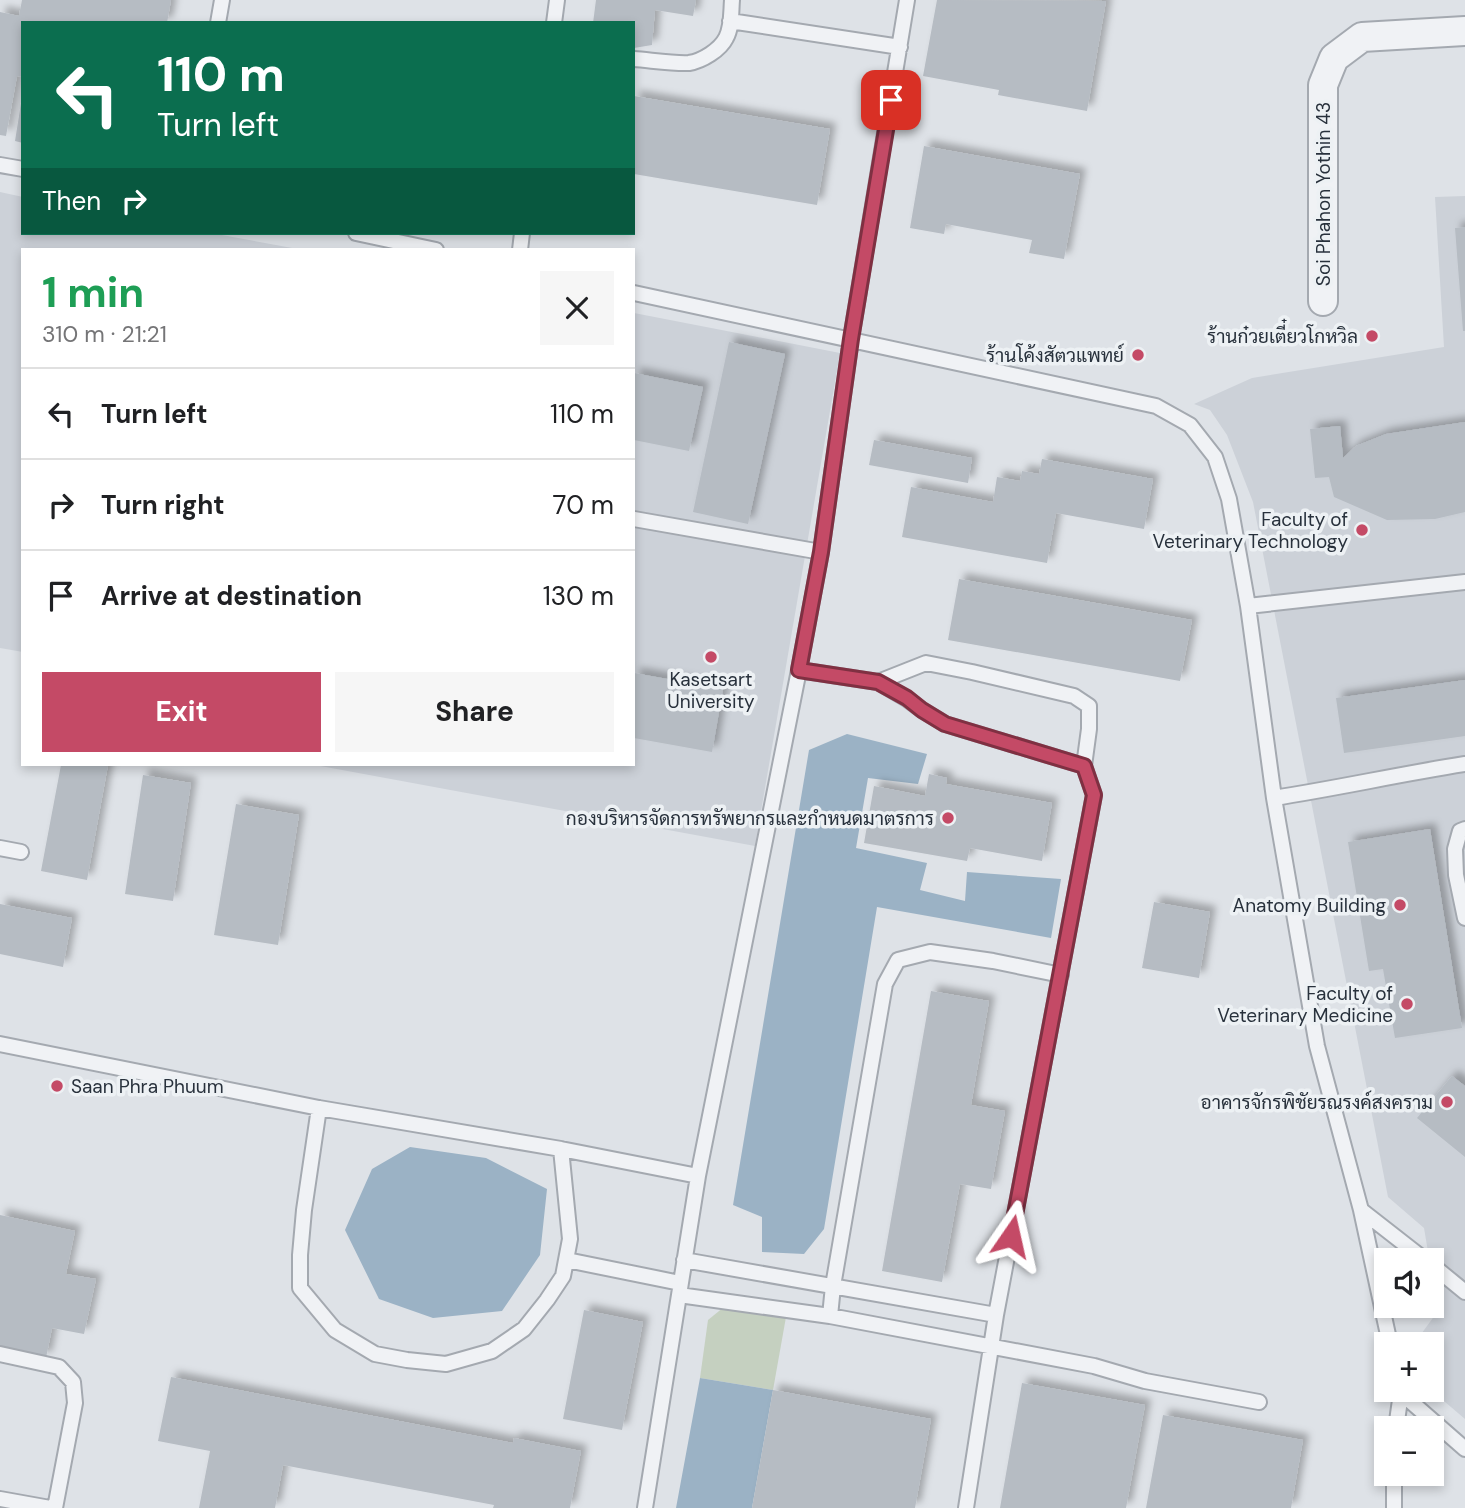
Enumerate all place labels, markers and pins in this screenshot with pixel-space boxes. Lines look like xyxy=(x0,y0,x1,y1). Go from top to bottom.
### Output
pin xyxy=(861,70,921,130)
place label: ร้านก๋วยเตี๋ยวโกหวิล xyxy=(1207,318,1358,349)
marker: ร้านก๋วยเตี๋ยวโกหวิล xyxy=(1364,328,1380,344)
place label: ร้านโค้งสัตวแพทย์ xyxy=(986,343,1124,368)
marker: ร้านโค้งสัตวแพทย์ xyxy=(1130,347,1146,363)
place label: Faculty of Veterinary Technology xyxy=(1153,507,1348,554)
marker: Faculty of Veterinary Technology xyxy=(1354,522,1370,538)
marker: Kasetsart University xyxy=(703,649,719,665)
place label: Kasetsart University xyxy=(667,667,755,714)
place label: กองบริหารจัดการทรัพยากรและกำหนดมาตรการ xyxy=(566,806,934,831)
marker: กองบริหารจัดการทรัพยากรและกำหนดมาตรการ xyxy=(940,810,956,826)
place label: Anatomy Building xyxy=(1233,893,1386,918)
marker: Anatomy Building xyxy=(1392,897,1408,913)
place label: Faculty of Veterinary Medicine xyxy=(1217,981,1393,1028)
marker: Faculty of Veterinary Medicine xyxy=(1399,996,1415,1012)
place label: Saan Phra Phuum xyxy=(71,1074,224,1099)
marker: Saan Phra Phuum xyxy=(49,1078,65,1094)
place label: อาคารจักรพิชัยรณรงค์สงคราม xyxy=(1201,1090,1433,1115)
marker: อาคารจักรพิชัยรณรงค์สงคราม xyxy=(1439,1094,1455,1110)

